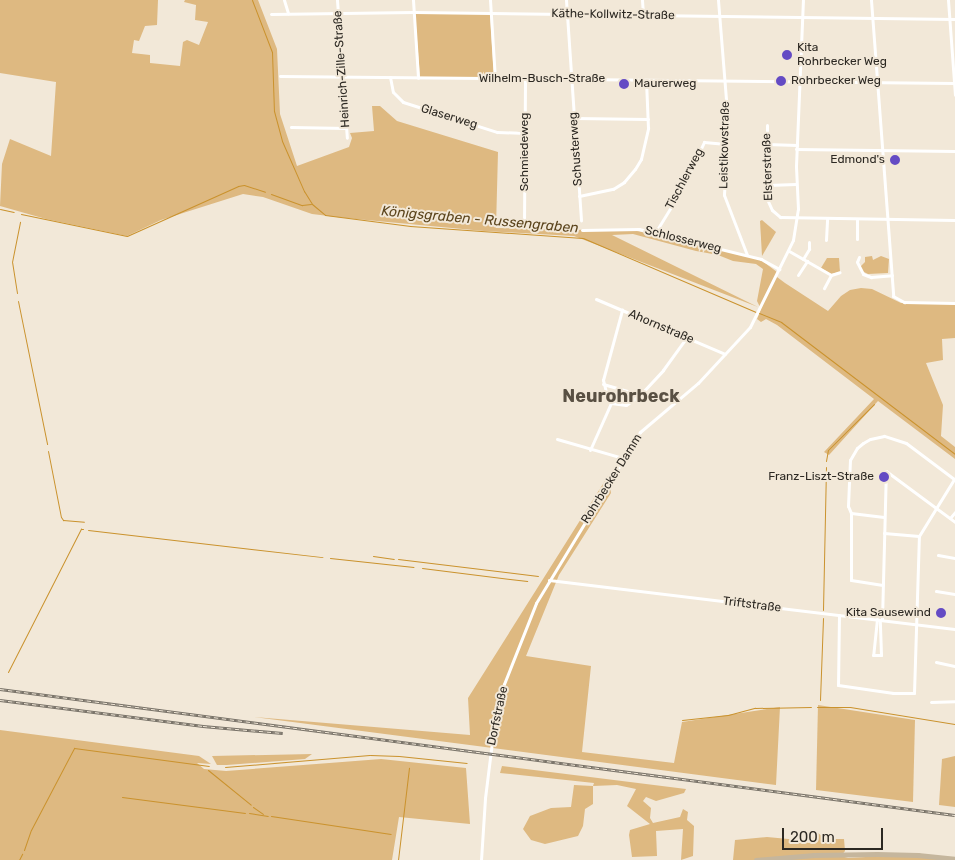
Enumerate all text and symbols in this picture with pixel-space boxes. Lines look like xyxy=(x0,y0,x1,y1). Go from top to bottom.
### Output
street label: Käthe-Kollwitz-Straße xyxy=(551,7,675,23)
street label: Heinrich-Zille-Straße xyxy=(331,10,353,128)
place label: Kita Rohrbecker Weg xyxy=(797,41,887,69)
marker: Kita Rohrbecker Weg xyxy=(781,49,793,61)
street label: Wilhelm-Busch-Straße xyxy=(479,72,605,86)
place label: Rohrbecker Weg xyxy=(791,74,881,88)
marker: Rohrbecker Weg xyxy=(775,75,787,87)
place label: Maurerweg xyxy=(634,77,696,91)
marker: Maurerweg xyxy=(618,78,630,90)
street label: Leistikowstraße xyxy=(717,101,733,189)
street label: Glaserweg xyxy=(419,102,479,132)
street label: Schusterweg xyxy=(566,112,586,186)
street label: Schmiedeweg xyxy=(518,113,532,191)
street label: Elsterstraße xyxy=(760,133,776,201)
street label: Tischlerweg xyxy=(663,146,707,212)
place label: Edmond's xyxy=(830,153,885,167)
marker: Edmond's xyxy=(889,154,901,166)
water label: Königsgraben - Russengraben xyxy=(381,203,579,237)
street label: Schlosserweg xyxy=(643,224,723,256)
street label: Ahornstraße xyxy=(626,307,696,347)
district label: Neurohrbeck xyxy=(562,385,680,407)
street label: Rohrbecker Damm xyxy=(579,431,645,527)
place label: Franz-Liszt-Straße xyxy=(768,470,874,484)
marker: Franz-Liszt-Straße xyxy=(878,471,890,483)
street label: Triftstraße xyxy=(722,594,782,616)
place label: Kita Sausewind xyxy=(846,606,931,620)
marker: Kita Sausewind xyxy=(935,607,947,619)
street label: Dorfstraße xyxy=(485,685,511,747)
scale bar xyxy=(785,818,886,850)
text: 200 m xyxy=(790,828,835,846)

